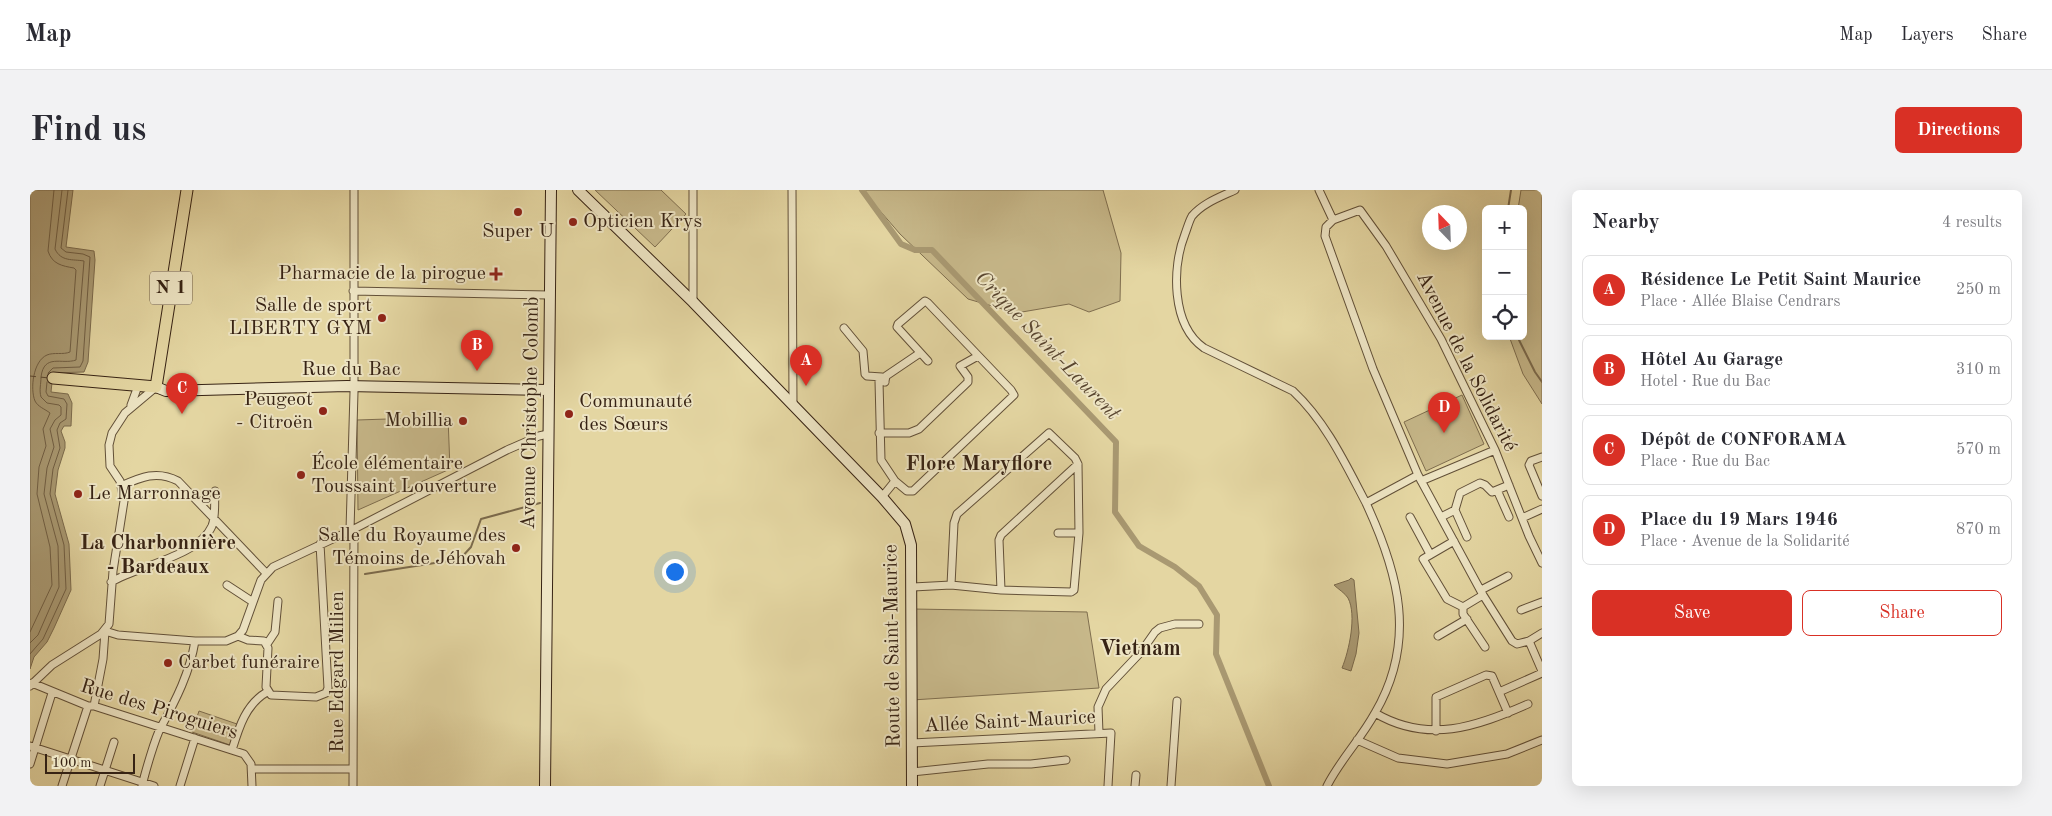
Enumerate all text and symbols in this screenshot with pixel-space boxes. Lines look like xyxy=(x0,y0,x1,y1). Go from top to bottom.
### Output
text: Map xyxy=(25,23,72,47)
text: Map xyxy=(1839,26,1873,44)
text: Layers xyxy=(1901,26,1953,44)
text: Share xyxy=(1981,26,2027,44)
button: Directions xyxy=(1895,107,2022,153)
text: Find us xyxy=(30,113,146,148)
north arrow xyxy=(1422,205,1467,250)
map controls xyxy=(1482,205,1527,340)
button: + xyxy=(1482,205,1527,250)
marker: Super U xyxy=(512,206,524,218)
place label: Opticien Krys xyxy=(583,212,702,232)
text: Nearby xyxy=(1592,212,1660,233)
text: 4 results xyxy=(1942,215,2002,231)
marker: Opticien Krys xyxy=(567,216,579,228)
place label: Super U xyxy=(482,222,554,242)
button: − xyxy=(1482,250,1527,295)
place label: Pharmacie de la pirogue xyxy=(278,264,486,284)
water label: Crique Saint-Laurent xyxy=(971,267,1124,425)
marker: Pharmacie de la pirogue xyxy=(490,268,502,280)
street label: Avenue de la Solidarité xyxy=(1412,269,1520,455)
text: Résidence Le Petit Saint Maurice xyxy=(1640,271,1921,290)
road number: N 1 xyxy=(150,272,192,305)
text: A xyxy=(1603,282,1615,298)
text: 250 m xyxy=(1956,282,2001,298)
text: Place · Allée Blaise Cendrars xyxy=(1640,294,1840,310)
button: locate xyxy=(1482,295,1527,340)
place label: Salle de sport LIBERTY GYM xyxy=(229,296,372,339)
street label: Avenue Christophe Colomb xyxy=(519,296,543,530)
marker: Salle de sport LIBERTY GYM xyxy=(376,312,388,324)
pin: B xyxy=(461,330,493,371)
pin: A xyxy=(790,345,822,386)
text: Hôtel Au Garage xyxy=(1640,351,1783,370)
street label: Rue du Bac xyxy=(302,360,401,380)
text: B xyxy=(1603,362,1615,378)
text: 310 m xyxy=(1956,362,2001,378)
pin: C xyxy=(166,373,198,414)
text: Hotel · Rue du Bac xyxy=(1640,374,1770,390)
place label: Peugeot - Citroën xyxy=(236,390,313,433)
place label: Communauté des Sœurs xyxy=(579,392,692,435)
pin: D xyxy=(1428,392,1460,433)
marker: Peugeot - Citroën xyxy=(317,405,329,417)
marker: Communauté des Sœurs xyxy=(563,408,575,420)
place label: Mobillia xyxy=(385,411,453,431)
marker: Mobillia xyxy=(457,415,469,427)
text: Dépôt de CONFORAMA xyxy=(1640,431,1847,450)
text: C xyxy=(1604,442,1614,458)
text: 570 m xyxy=(1956,442,2001,458)
place label: École élémentaire Toussaint Louverture xyxy=(311,451,497,497)
district label: Flore Maryflore xyxy=(906,454,1052,475)
text: Place · Rue du Bac xyxy=(1640,454,1770,470)
marker: École élémentaire Toussaint Louverture xyxy=(295,469,307,481)
place label: Le Marronnage xyxy=(88,484,221,504)
marker: Le Marronnage xyxy=(72,488,84,500)
text: Place du 19 Mars 1946 xyxy=(1640,511,1838,530)
text: D xyxy=(1603,522,1615,538)
text: 870 m xyxy=(1956,522,2001,538)
place label: Salle du Royaume des Témoins de Jéhovah xyxy=(318,526,506,569)
district label: La Charbonnière - Bardeaux xyxy=(80,533,236,578)
text: Place · Avenue de la Solidarité xyxy=(1640,534,1850,550)
marker: Salle du Royaume des Témoins de Jéhovah xyxy=(510,542,522,554)
street label: Route de Saint-Maurice xyxy=(881,544,905,748)
your location xyxy=(662,559,688,585)
button: Save xyxy=(1592,590,1792,636)
button: Share xyxy=(1802,590,2002,636)
street label: Rue Edgard Milien xyxy=(328,591,348,753)
district label: Vietnam xyxy=(1099,638,1181,660)
place label: Carbet funéraire xyxy=(178,653,320,673)
marker: Carbet funéraire xyxy=(162,657,174,669)
street label: Rue des Piroguiers xyxy=(78,676,240,744)
street label: Allée Saint-Maurice xyxy=(924,708,1096,736)
scale bar xyxy=(45,751,135,774)
text: 100 m xyxy=(52,756,91,770)

